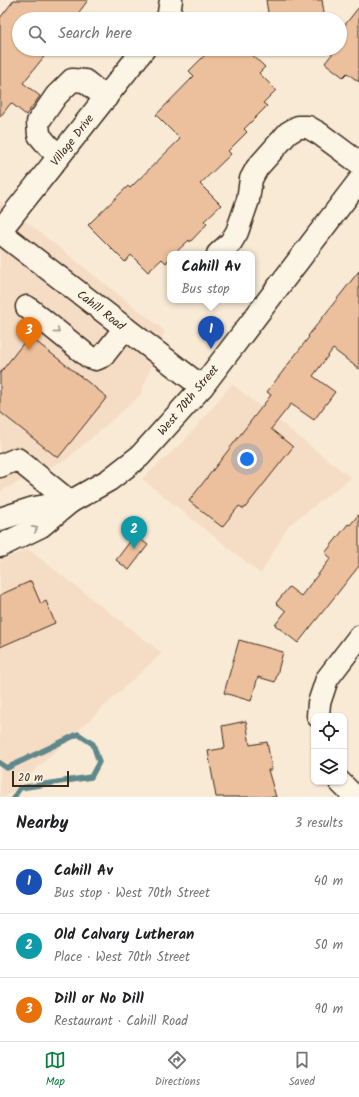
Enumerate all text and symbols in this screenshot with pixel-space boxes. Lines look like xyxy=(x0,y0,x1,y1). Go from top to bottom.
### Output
search box xyxy=(12,12,347,56)
text: Search here xyxy=(58,22,132,46)
icon: search xyxy=(26,23,48,45)
street label: Village Drive xyxy=(46,110,99,170)
popup xyxy=(167,251,255,303)
text: Cahill Av xyxy=(182,255,240,279)
text: Bus stop xyxy=(182,279,230,300)
street label: Cahill Road xyxy=(72,285,130,336)
pin: 1 xyxy=(198,316,224,349)
pin: 3 xyxy=(16,317,42,350)
one-way arrow xyxy=(52,327,60,334)
street label: West 70th Street xyxy=(153,361,224,440)
your location xyxy=(237,449,257,469)
pin: 2 xyxy=(121,516,147,549)
one-way arrow xyxy=(31,526,38,534)
map controls xyxy=(311,713,347,785)
button: locate xyxy=(311,713,347,749)
button: layers xyxy=(311,749,347,785)
scale bar xyxy=(12,769,69,788)
text: 20 m xyxy=(18,769,43,787)
text: Nearby xyxy=(16,810,68,837)
text: 3 results xyxy=(295,813,343,834)
text: Cahill Av xyxy=(54,859,113,883)
text: 1 xyxy=(27,871,31,892)
text: 40 m xyxy=(314,871,343,892)
text: Bus stop · West 70th Street xyxy=(54,883,210,904)
text: Old Calvary Lutheran xyxy=(54,923,194,947)
text: 2 xyxy=(25,935,33,956)
text: 50 m xyxy=(314,935,343,956)
text: Place · West 70th Street xyxy=(54,947,190,968)
text: Dill or No Dill xyxy=(54,987,144,1011)
text: 3 xyxy=(25,999,33,1020)
text: 90 m xyxy=(315,999,343,1020)
text: Restaurant · Cahill Road xyxy=(54,1011,188,1032)
tab: Map xyxy=(44,1049,66,1091)
tab: Directions xyxy=(155,1049,200,1091)
tab: Saved xyxy=(289,1049,315,1091)

